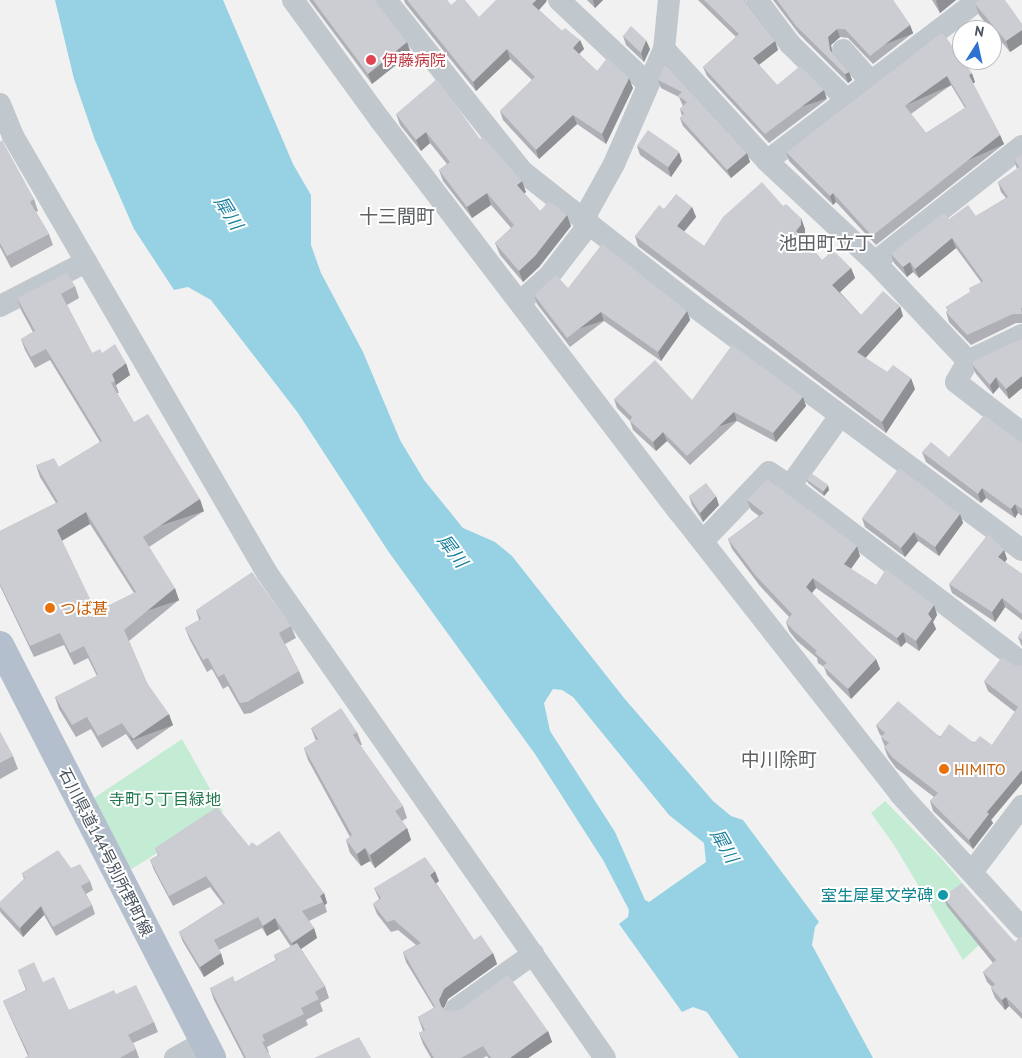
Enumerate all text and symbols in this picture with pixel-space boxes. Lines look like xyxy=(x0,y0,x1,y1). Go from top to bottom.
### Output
north arrow xyxy=(952,20,1002,70)
text: N xyxy=(973,22,986,41)
place label: 伊藤病院 xyxy=(382,50,446,70)
marker: 伊藤病院 xyxy=(364,53,378,67)
water label: 犀川 xyxy=(209,192,247,234)
district label: 十三間町 xyxy=(359,206,435,228)
district label: 池田町立丁 xyxy=(779,233,873,255)
water label: 犀川 xyxy=(433,530,471,572)
place label: つば甚 xyxy=(60,598,108,618)
marker: つば甚 xyxy=(44,602,56,614)
district label: 中川除町 xyxy=(741,749,817,771)
place label: HIMITO xyxy=(954,759,1006,779)
marker: HIMITO xyxy=(938,763,950,775)
street label: 石川県道144号別所野町線 xyxy=(55,765,157,939)
park label: 寺町５丁目緑地 xyxy=(109,789,221,809)
water label: 犀川 xyxy=(706,825,742,867)
place label: 室生犀星文学碑 xyxy=(821,885,933,905)
marker: 室生犀星文学碑 xyxy=(937,889,949,901)

